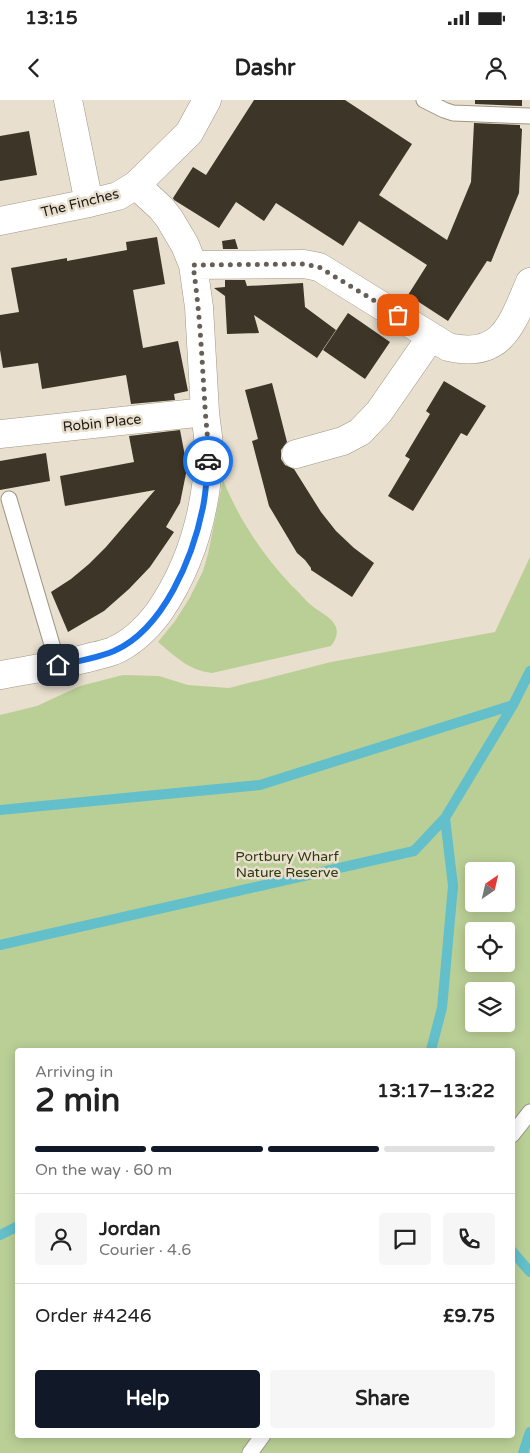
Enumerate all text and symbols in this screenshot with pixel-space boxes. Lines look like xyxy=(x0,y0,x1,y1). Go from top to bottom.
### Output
text: 13:15 xyxy=(25,7,78,29)
icon: back xyxy=(20,54,48,82)
icon: person xyxy=(482,54,510,82)
text: Dashr xyxy=(234,55,296,81)
street label: The Finches xyxy=(39,185,121,221)
pin xyxy=(377,294,419,336)
icon: bag xyxy=(384,301,412,329)
street label: Robin Place xyxy=(62,410,142,436)
courier xyxy=(183,436,233,486)
icon: car xyxy=(194,447,222,475)
pin xyxy=(37,644,79,686)
icon: home xyxy=(44,651,72,679)
park label: Portbury Wharf Nature Reserve xyxy=(235,848,339,881)
north arrow xyxy=(465,862,515,912)
map controls xyxy=(465,862,515,1032)
button: locate xyxy=(465,922,515,972)
button: layers xyxy=(465,982,515,1032)
text: Arriving in xyxy=(35,1062,113,1082)
text: 13:17–13:22 xyxy=(377,1080,495,1102)
text: 2 min xyxy=(35,1082,120,1120)
text: On the way · 60 m xyxy=(35,1160,172,1180)
button: person xyxy=(35,1213,87,1265)
button: chat xyxy=(379,1213,431,1265)
button: phone xyxy=(443,1213,495,1265)
text: Jordan xyxy=(99,1218,161,1240)
text: Courier · 4.6 xyxy=(99,1240,191,1260)
text: Order #4246 xyxy=(35,1305,152,1327)
text: £9.75 xyxy=(443,1305,495,1327)
button: Help xyxy=(35,1370,260,1428)
button: Share xyxy=(270,1370,495,1428)

